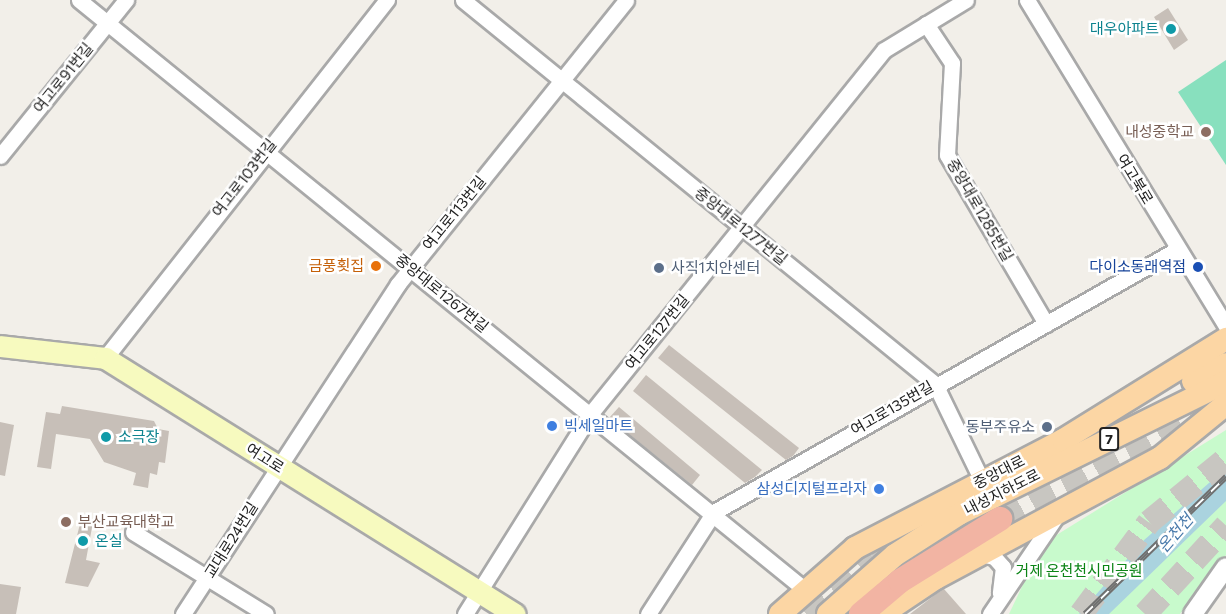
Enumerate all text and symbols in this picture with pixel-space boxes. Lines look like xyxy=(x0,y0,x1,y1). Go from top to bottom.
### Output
place label: 대우아파트 xyxy=(1090,20,1159,38)
marker: 대우아파트 xyxy=(1164,22,1178,36)
street label: 여고로91번길 xyxy=(29,39,97,117)
place label: 내성중학교 xyxy=(1125,123,1194,141)
marker: 내성중학교 xyxy=(1199,125,1213,139)
street label: 여고로103번길 xyxy=(208,136,280,220)
street label: 여고북로 xyxy=(1113,151,1157,207)
street label: 중앙대로1285번길 xyxy=(943,156,1017,264)
street label: 여고로113번길 xyxy=(419,172,489,254)
street label: 중앙대로1277번길 xyxy=(691,183,791,269)
street label: 중앙대로1267번길 xyxy=(392,250,492,336)
place label: 금풍횟집 xyxy=(309,257,364,275)
place label: 다이소동래역점 xyxy=(1089,258,1186,276)
marker: 금풍횟집 xyxy=(369,259,383,273)
place label: 사직1치안센터 xyxy=(671,259,760,277)
marker: 다이소동래역점 xyxy=(1191,260,1205,274)
marker: 사직1치안센터 xyxy=(652,261,666,275)
street label: 여고로127번길 xyxy=(621,291,693,373)
street label: 여고로135번길 xyxy=(847,377,937,439)
place label: 빅세일마트 xyxy=(564,417,633,435)
place label: 동부주유소 xyxy=(966,418,1035,436)
marker: 빅세일마트 xyxy=(545,419,559,433)
marker: 동부주유소 xyxy=(1040,420,1054,434)
place label: 소극장 xyxy=(118,428,159,446)
road number: 7 xyxy=(1098,428,1120,450)
marker: 소극장 xyxy=(99,430,113,444)
street label: 여고로 xyxy=(243,439,287,477)
street label: 중앙대로 xyxy=(970,451,1028,493)
street label: 내성지하도로 xyxy=(961,465,1043,519)
place label: 삼성디지털프라자 xyxy=(757,480,867,498)
marker: 삼성디지털프라자 xyxy=(872,482,886,496)
street label: 교대로24번길 xyxy=(201,499,261,581)
water label: 온천천 xyxy=(1153,510,1197,556)
place label: 부산교육대학교 xyxy=(78,513,175,531)
marker: 부산교육대학교 xyxy=(59,515,73,529)
place label: 온실 xyxy=(95,532,123,550)
marker: 온실 xyxy=(76,534,90,548)
park label: 거제 온천천시민공원 xyxy=(1015,562,1143,580)

